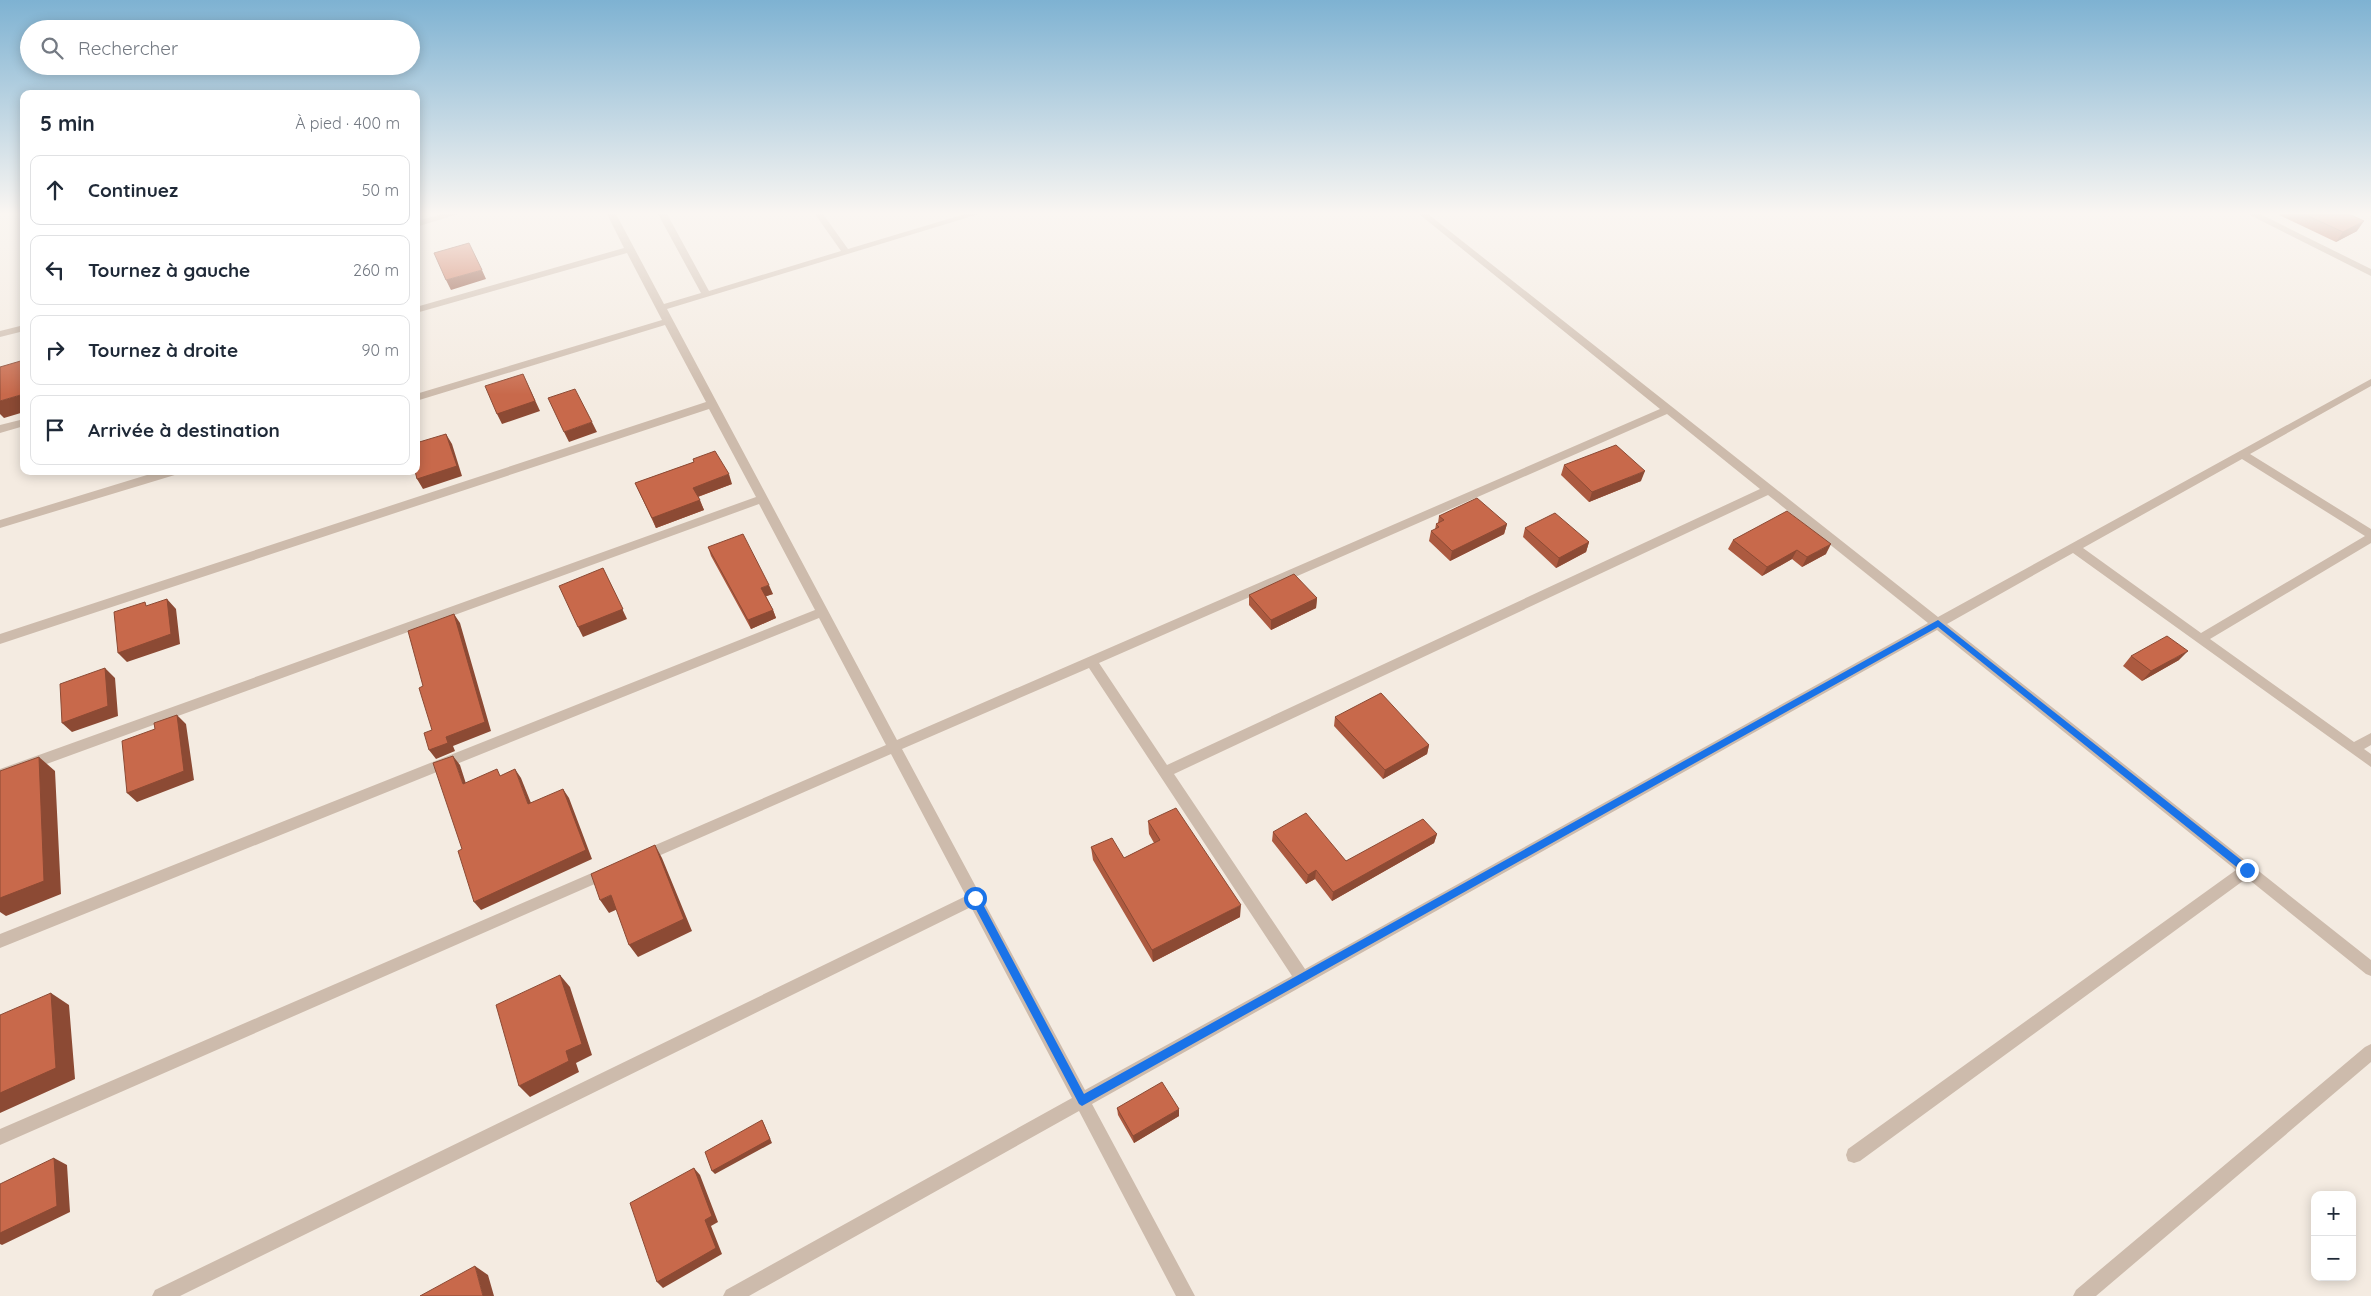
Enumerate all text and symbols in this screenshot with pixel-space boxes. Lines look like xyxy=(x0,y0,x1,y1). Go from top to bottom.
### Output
search box xyxy=(20,20,420,75)
icon: search xyxy=(38,34,66,62)
text: Rechercher xyxy=(78,36,178,60)
text: 5 min xyxy=(40,110,95,136)
text: À pied · 400 m xyxy=(295,113,400,133)
icon: ahead xyxy=(41,176,69,204)
text: Continuez xyxy=(88,178,178,202)
text: 50 m xyxy=(362,180,399,200)
icon: left xyxy=(41,256,69,284)
text: Tournez à gauche xyxy=(88,258,250,282)
text: 260 m xyxy=(353,260,399,280)
icon: right xyxy=(41,336,69,364)
text: Tournez à droite xyxy=(88,338,238,362)
text: 90 m xyxy=(362,340,399,360)
icon: arrive xyxy=(41,416,69,444)
text: Arrivée à destination xyxy=(88,418,280,442)
route end xyxy=(2236,859,2259,882)
route start xyxy=(964,887,987,910)
map controls xyxy=(2311,1191,2356,1281)
button: + xyxy=(2311,1191,2356,1236)
button: − xyxy=(2311,1236,2356,1281)

